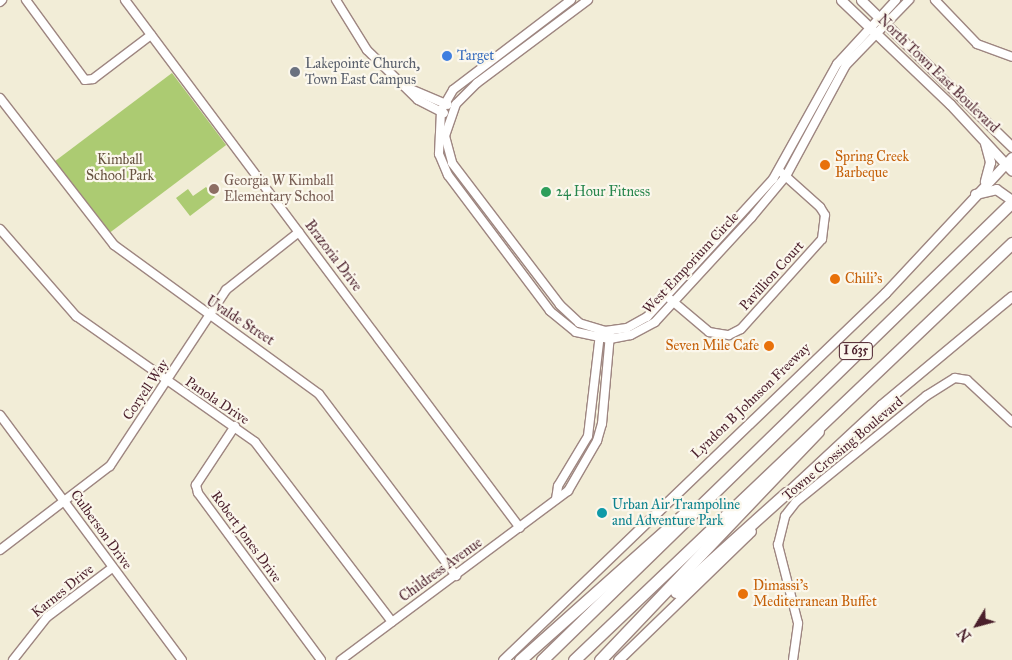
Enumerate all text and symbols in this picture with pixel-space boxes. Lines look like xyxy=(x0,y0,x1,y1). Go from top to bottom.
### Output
street label: North Town East Boulevard xyxy=(874,12,1002,136)
place label: Target xyxy=(457,48,494,64)
marker: Target xyxy=(441,50,453,62)
place label: Lakepointe Church, Town East Campus xyxy=(305,56,420,88)
marker: Lakepointe Church, Town East Campus xyxy=(289,66,301,78)
place label: Spring Creek Barbeque xyxy=(835,149,909,182)
park label: Kimball School Park xyxy=(86,152,154,184)
marker: Spring Creek Barbeque xyxy=(819,159,831,171)
place label: Georgia W Kimball Elementary School xyxy=(224,173,334,206)
marker: Georgia W Kimball Elementary School xyxy=(208,183,220,195)
place label: 24 Hour Fitness xyxy=(556,184,650,200)
marker: 24 Hour Fitness xyxy=(540,186,552,198)
street label: West Emporium Circle xyxy=(640,209,742,317)
street label: Brazoria Drive xyxy=(301,217,365,295)
street label: Pavillion Court xyxy=(736,238,808,314)
place label: Chili's xyxy=(845,271,882,287)
marker: Chili's xyxy=(829,273,841,285)
street label: Uvalde Street xyxy=(203,293,277,349)
place label: Seven Mile Cafe xyxy=(665,338,759,354)
street label: Lyndon B Johnson Freeway xyxy=(688,340,814,462)
marker: Seven Mile Cafe xyxy=(763,340,775,352)
road number: I 635 xyxy=(838,342,874,361)
street label: Coryell Way xyxy=(120,356,172,424)
street label: Panola Drive xyxy=(182,374,252,428)
street label: Towne Crossing Boulevard xyxy=(779,394,907,504)
street label: Culberson Drive xyxy=(67,487,135,573)
street label: Robert Jones Drive xyxy=(207,488,285,586)
place label: Urban Air Trampoline and Adventure Park xyxy=(612,497,740,530)
marker: Urban Air Trampoline and Adventure Park xyxy=(596,507,608,519)
street label: Childress Avenue xyxy=(396,534,486,606)
street label: Karnes Drive xyxy=(29,561,97,621)
place label: Dimassi's Mediterranean Buffet xyxy=(753,578,877,610)
marker: Dimassi's Mediterranean Buffet xyxy=(737,588,749,600)
north arrow xyxy=(952,600,1002,650)
text: N xyxy=(954,624,975,644)

